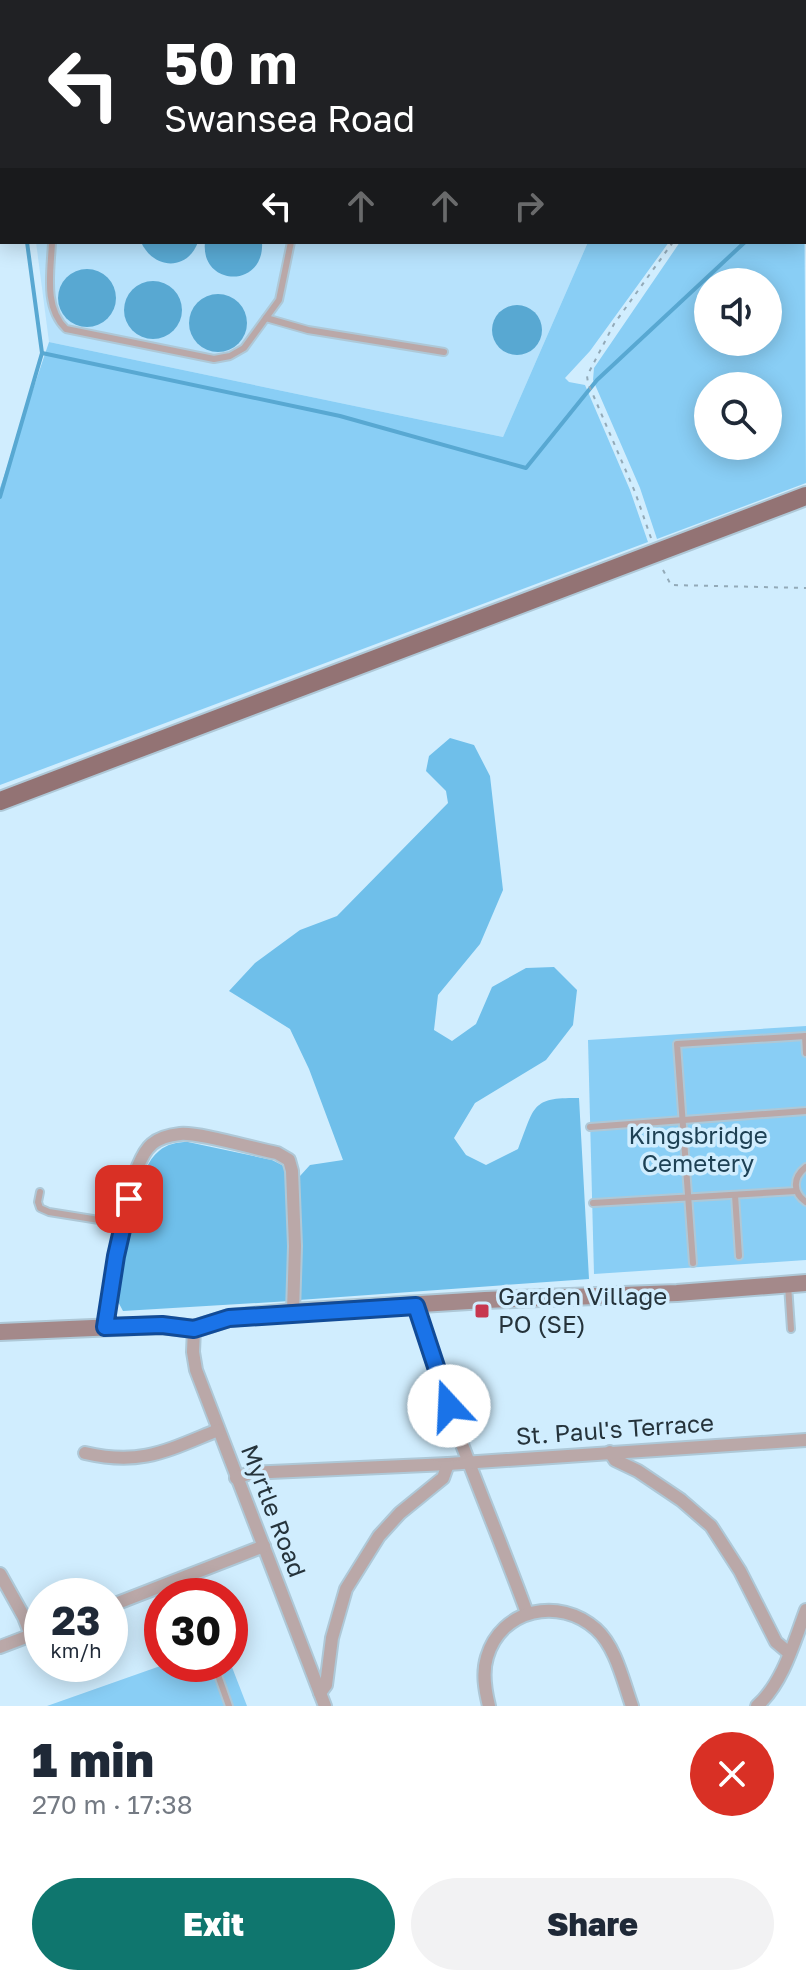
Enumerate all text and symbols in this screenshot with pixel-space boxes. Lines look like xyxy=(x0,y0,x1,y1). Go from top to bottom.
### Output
text: 50 m xyxy=(164,29,298,96)
icon: left xyxy=(32,32,136,136)
text: Swansea Road xyxy=(164,97,415,140)
icon: left xyxy=(255,184,299,228)
icon: ahead xyxy=(339,184,383,228)
icon: ahead xyxy=(423,184,467,228)
icon: right xyxy=(507,184,551,228)
map controls xyxy=(694,268,782,460)
button: sound xyxy=(694,268,782,356)
button: search xyxy=(694,372,782,460)
park label: Kingsbridge Cemetery xyxy=(628,1120,768,1177)
pin xyxy=(95,1165,163,1233)
icon: arrive xyxy=(107,1177,151,1221)
place label: Garden Village PO (SE) xyxy=(498,1281,667,1338)
marker: Garden Village PO (SE) xyxy=(473,1302,491,1320)
position arrow xyxy=(407,1364,491,1448)
street label: St. Paul's Terrace xyxy=(515,1407,715,1450)
street label: Myrtle Road xyxy=(236,1440,313,1581)
speed limit sign: 30 xyxy=(144,1578,248,1682)
text: 23 xyxy=(52,1596,100,1644)
text: km/h xyxy=(51,1638,101,1662)
text: 1 min xyxy=(32,1730,154,1788)
button: close xyxy=(690,1732,774,1816)
text: 270 m · 17:38 xyxy=(32,1789,193,1820)
button: Exit xyxy=(32,1878,395,1970)
button: Share xyxy=(411,1878,774,1970)

